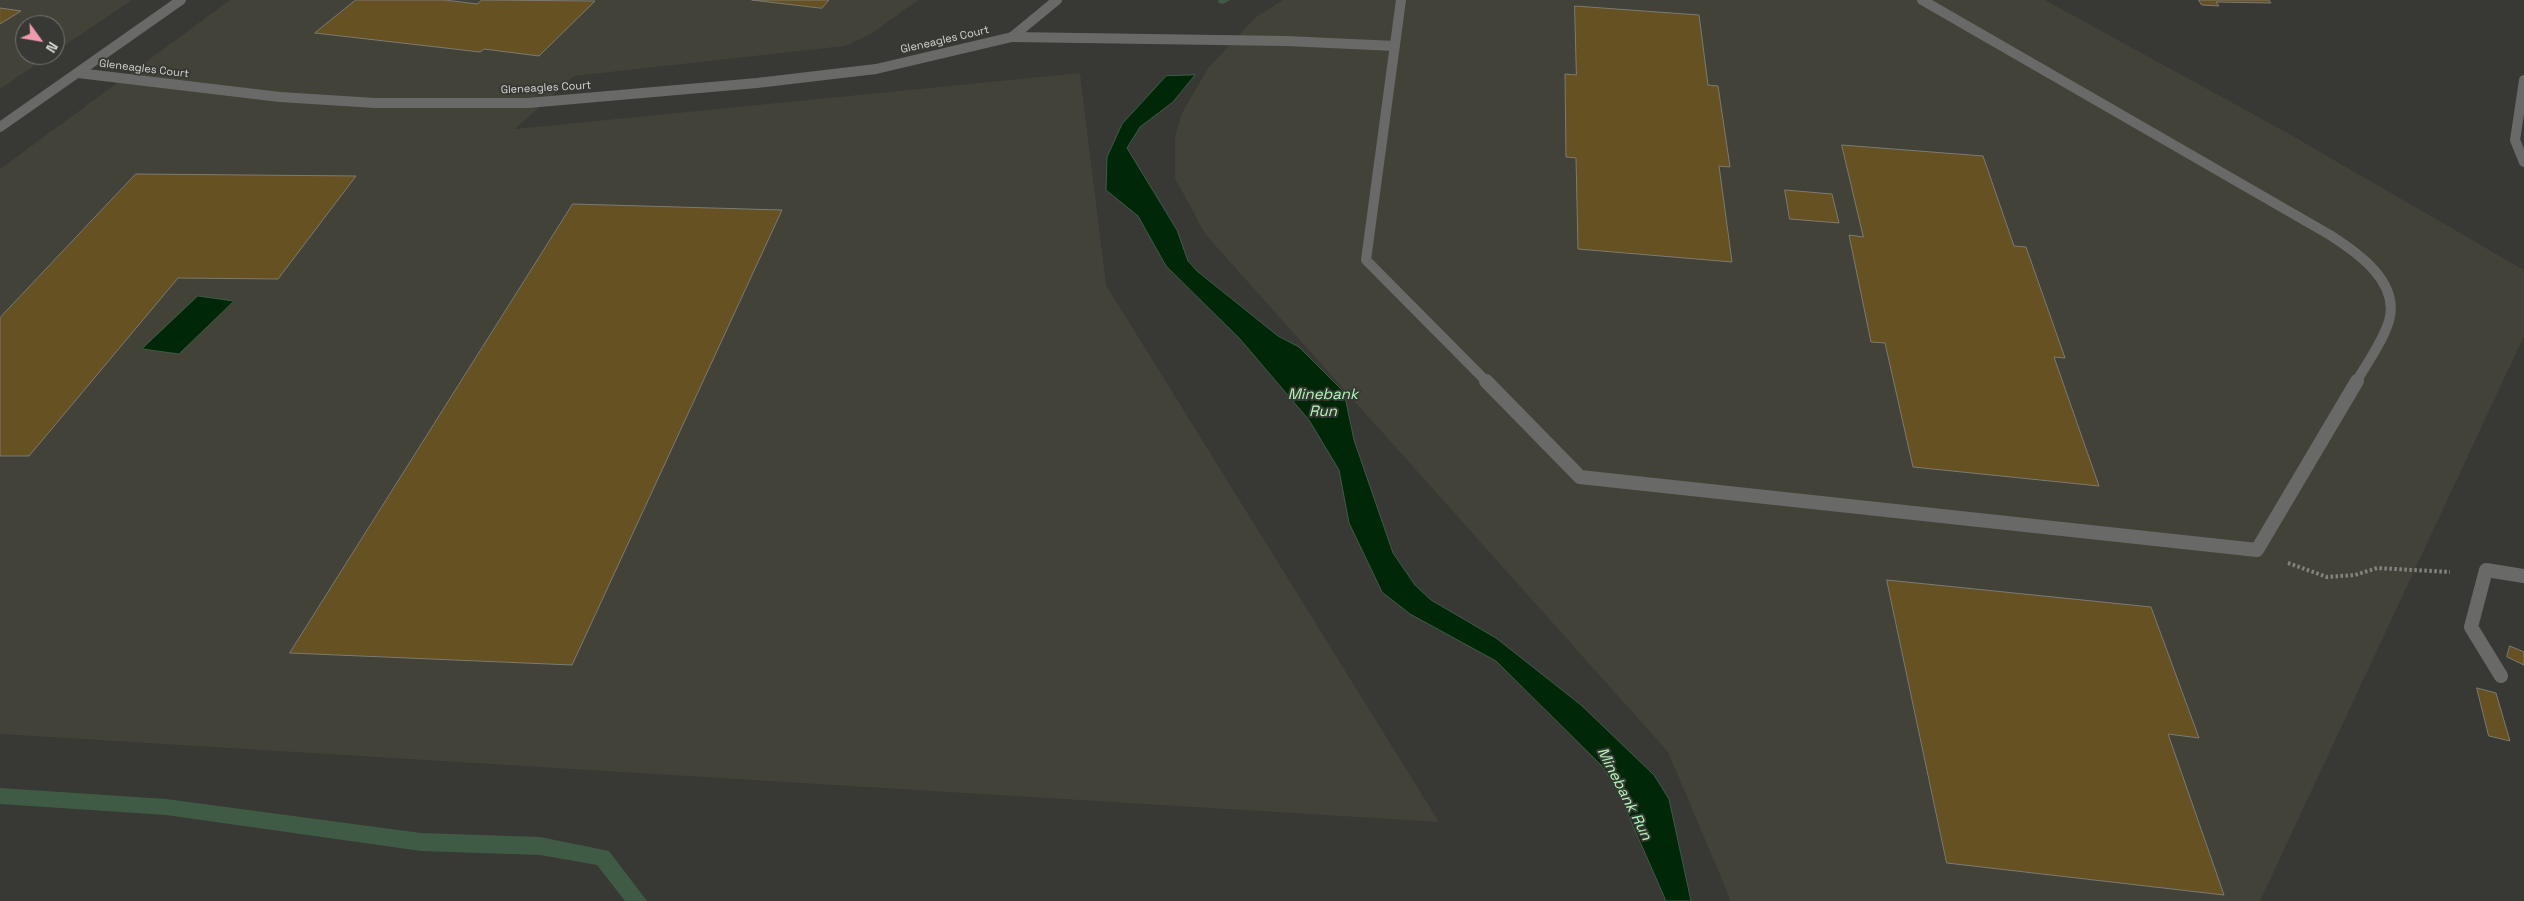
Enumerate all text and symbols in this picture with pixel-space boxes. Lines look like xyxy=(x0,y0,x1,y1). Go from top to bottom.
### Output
north arrow xyxy=(15,15,65,65)
street label: Gleneagles Court xyxy=(899,23,991,57)
text: N xyxy=(42,39,62,56)
street label: Gleneagles Court xyxy=(98,57,190,81)
street label: Gleneagles Court xyxy=(500,79,592,97)
water label: Minebank Run xyxy=(1288,386,1358,421)
water label: Minebank Run xyxy=(1593,744,1655,844)

